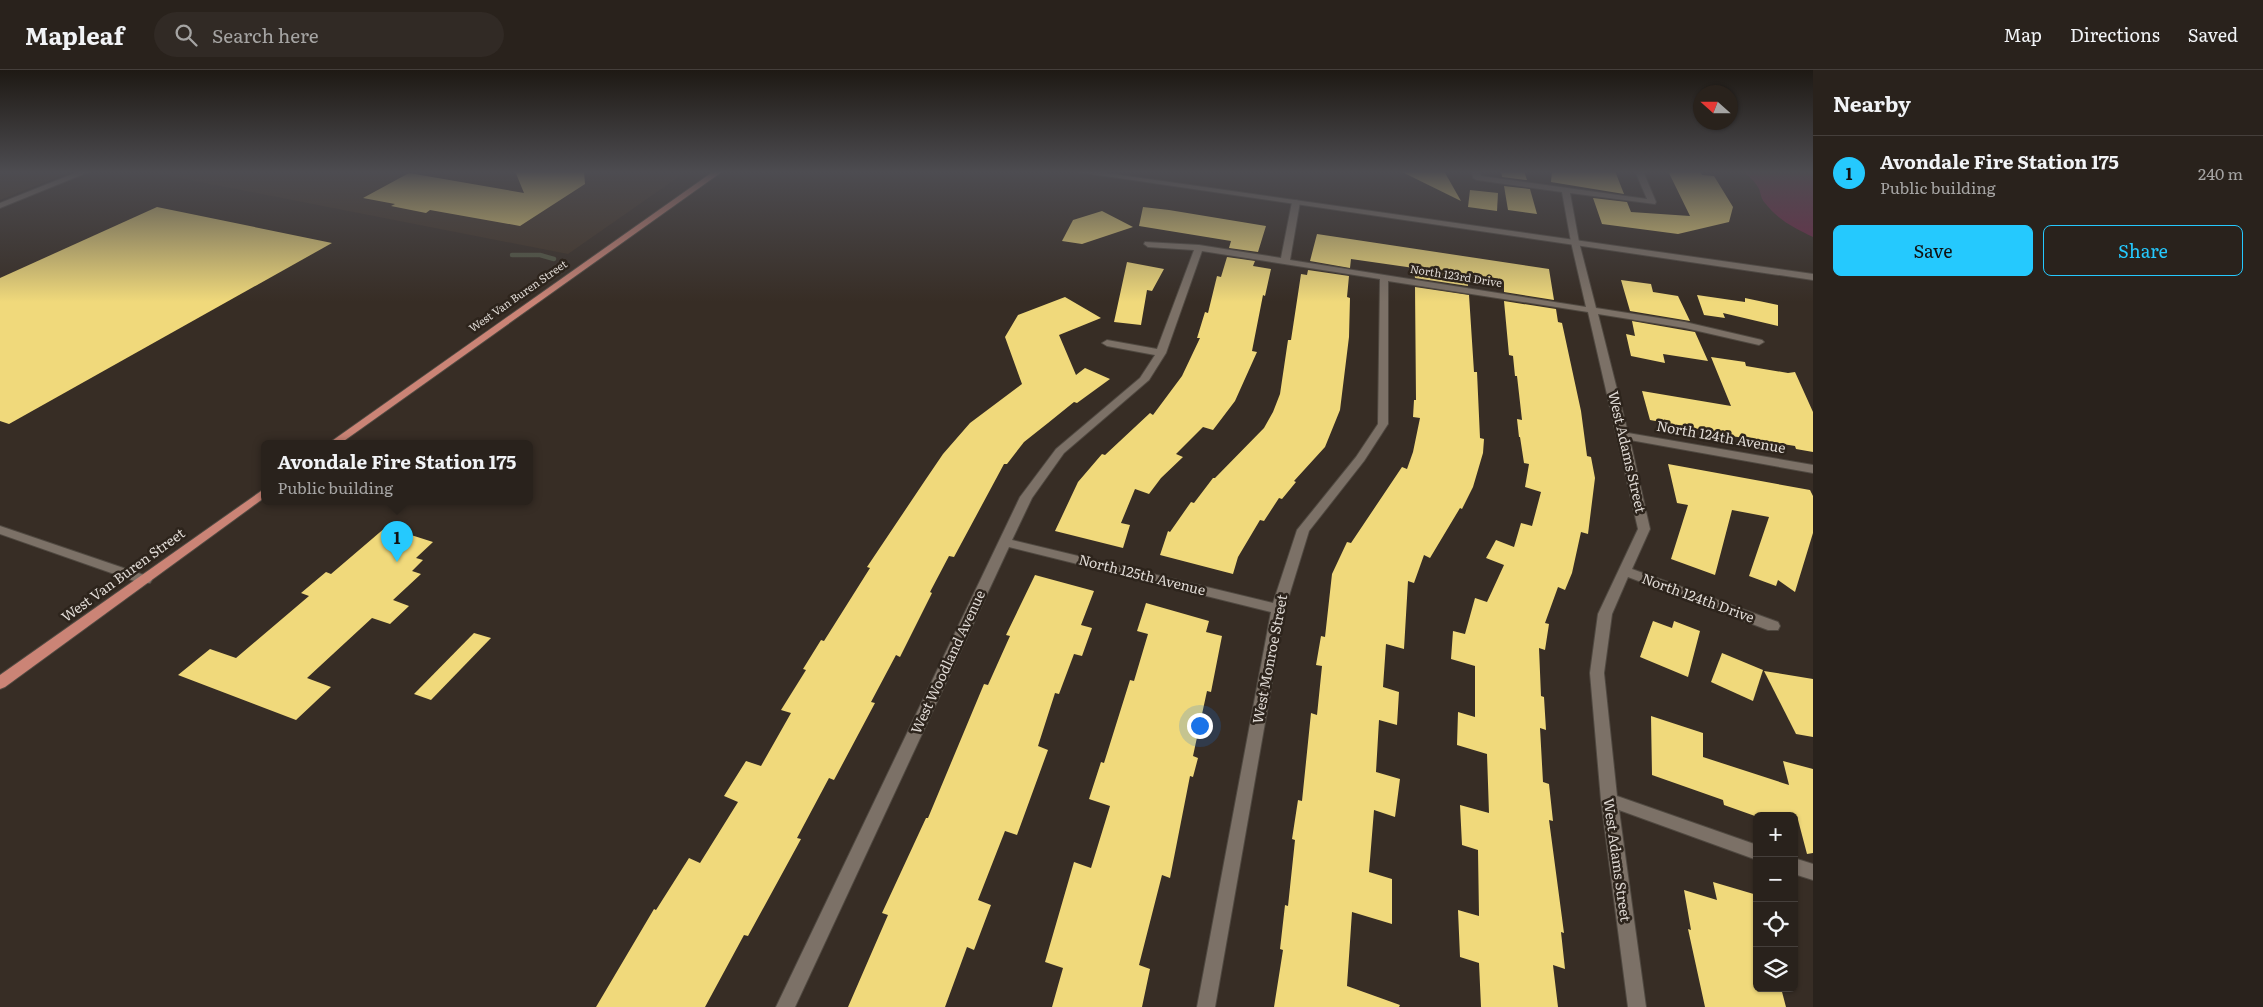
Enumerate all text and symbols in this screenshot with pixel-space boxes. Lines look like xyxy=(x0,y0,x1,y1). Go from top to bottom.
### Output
search box xyxy=(154,12,504,57)
text: Mapleaf xyxy=(25,17,124,52)
icon: search xyxy=(172,21,200,49)
text: Search here xyxy=(212,21,319,49)
text: Map xyxy=(2004,21,2042,48)
text: Directions xyxy=(2070,21,2160,48)
text: Saved xyxy=(2188,21,2238,48)
north arrow xyxy=(1693,85,1738,130)
text: Nearby xyxy=(1833,87,1911,118)
text: Avondale Fire Station 175 xyxy=(1880,147,2119,175)
text: 1 xyxy=(1846,161,1852,185)
text: 240 m xyxy=(2198,161,2243,185)
text: Public building xyxy=(1880,175,1996,199)
button: Save xyxy=(1833,225,2033,276)
button: Share xyxy=(2043,225,2243,276)
street label: West Van Buren Street xyxy=(465,255,570,335)
street label: North 123rd Drive xyxy=(1409,260,1504,290)
street label: West Adams Street xyxy=(1604,389,1652,515)
street label: North 124th Avenue xyxy=(1655,415,1787,457)
popup xyxy=(261,440,533,505)
text: Avondale Fire Station 175 xyxy=(278,447,516,475)
text: Public building xyxy=(278,475,393,499)
pin: 1 xyxy=(381,521,413,562)
street label: West Van Buren Street xyxy=(56,522,189,626)
street label: North 125th Avenue xyxy=(1077,549,1208,599)
street label: North 124th Drive xyxy=(1639,567,1757,627)
street label: West Woodland Avenue xyxy=(905,586,989,737)
street label: West Monroe Street xyxy=(1247,592,1291,725)
your location xyxy=(1187,713,1213,739)
street label: West Adams Street xyxy=(1599,797,1637,923)
map controls xyxy=(1753,812,1798,992)
button: + xyxy=(1753,812,1798,857)
button: − xyxy=(1753,857,1798,902)
button: locate xyxy=(1753,902,1798,947)
button: layers xyxy=(1753,947,1798,992)

